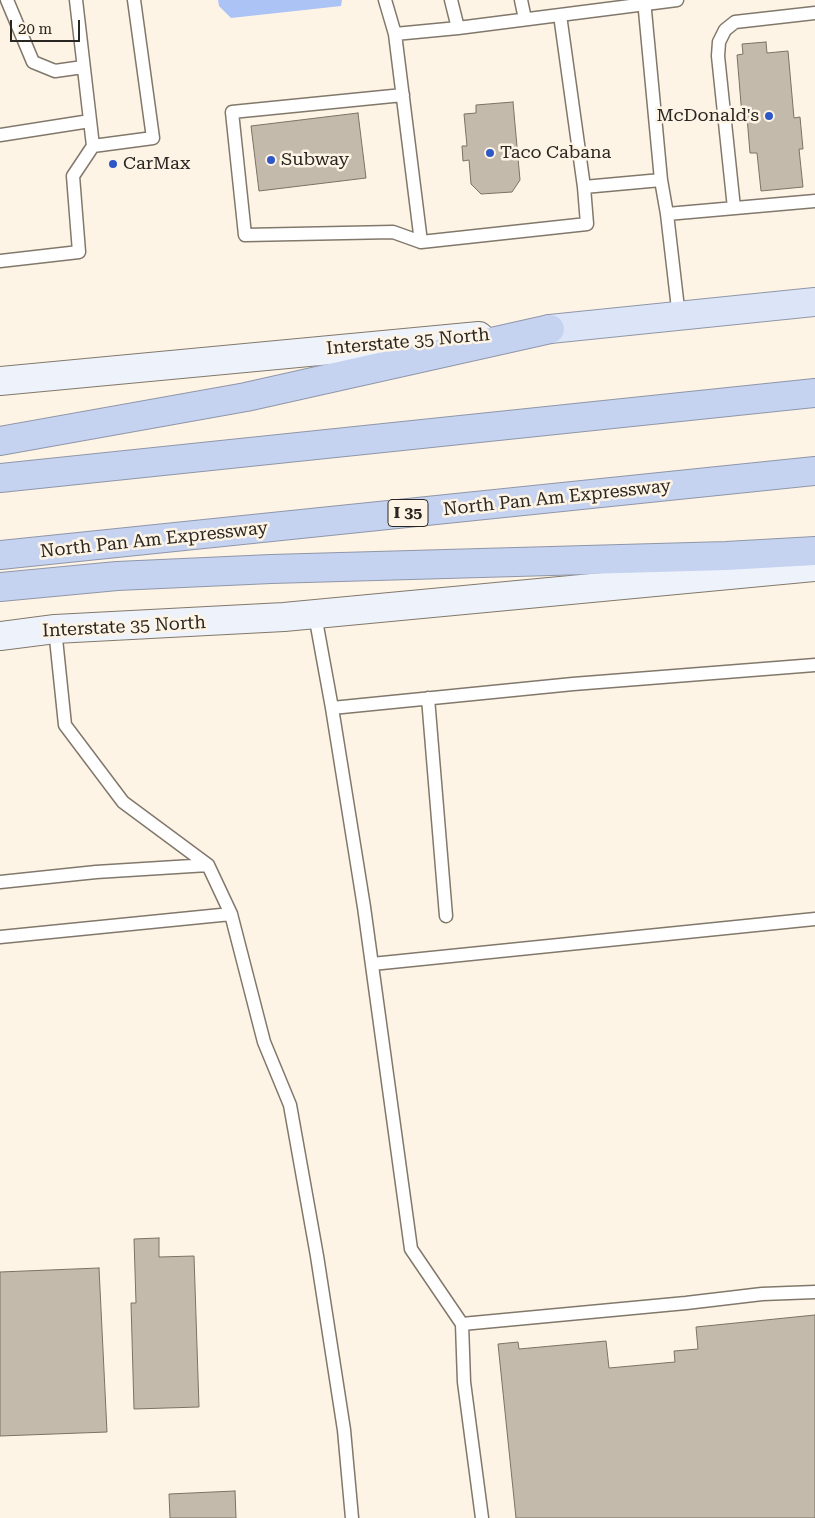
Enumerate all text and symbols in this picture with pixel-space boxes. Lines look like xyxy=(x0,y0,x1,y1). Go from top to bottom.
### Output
scale bar xyxy=(12,10,82,42)
text: 20 m xyxy=(18,20,52,38)
place label: McDonald's xyxy=(656,105,759,127)
marker: McDonald's xyxy=(763,110,775,122)
place label: Taco Cabana xyxy=(500,142,611,164)
marker: Taco Cabana xyxy=(484,147,496,159)
place label: Subway xyxy=(281,149,349,171)
place label: CarMax xyxy=(123,153,190,175)
marker: Subway xyxy=(265,154,277,166)
marker: CarMax xyxy=(107,158,119,170)
street label: Interstate 35 North xyxy=(325,324,491,360)
street label: North Pan Am Expressway xyxy=(442,475,672,521)
road number: I 35 xyxy=(388,499,428,526)
street label: North Pan Am Expressway xyxy=(39,517,269,563)
street label: Interstate 35 North xyxy=(42,612,206,642)

